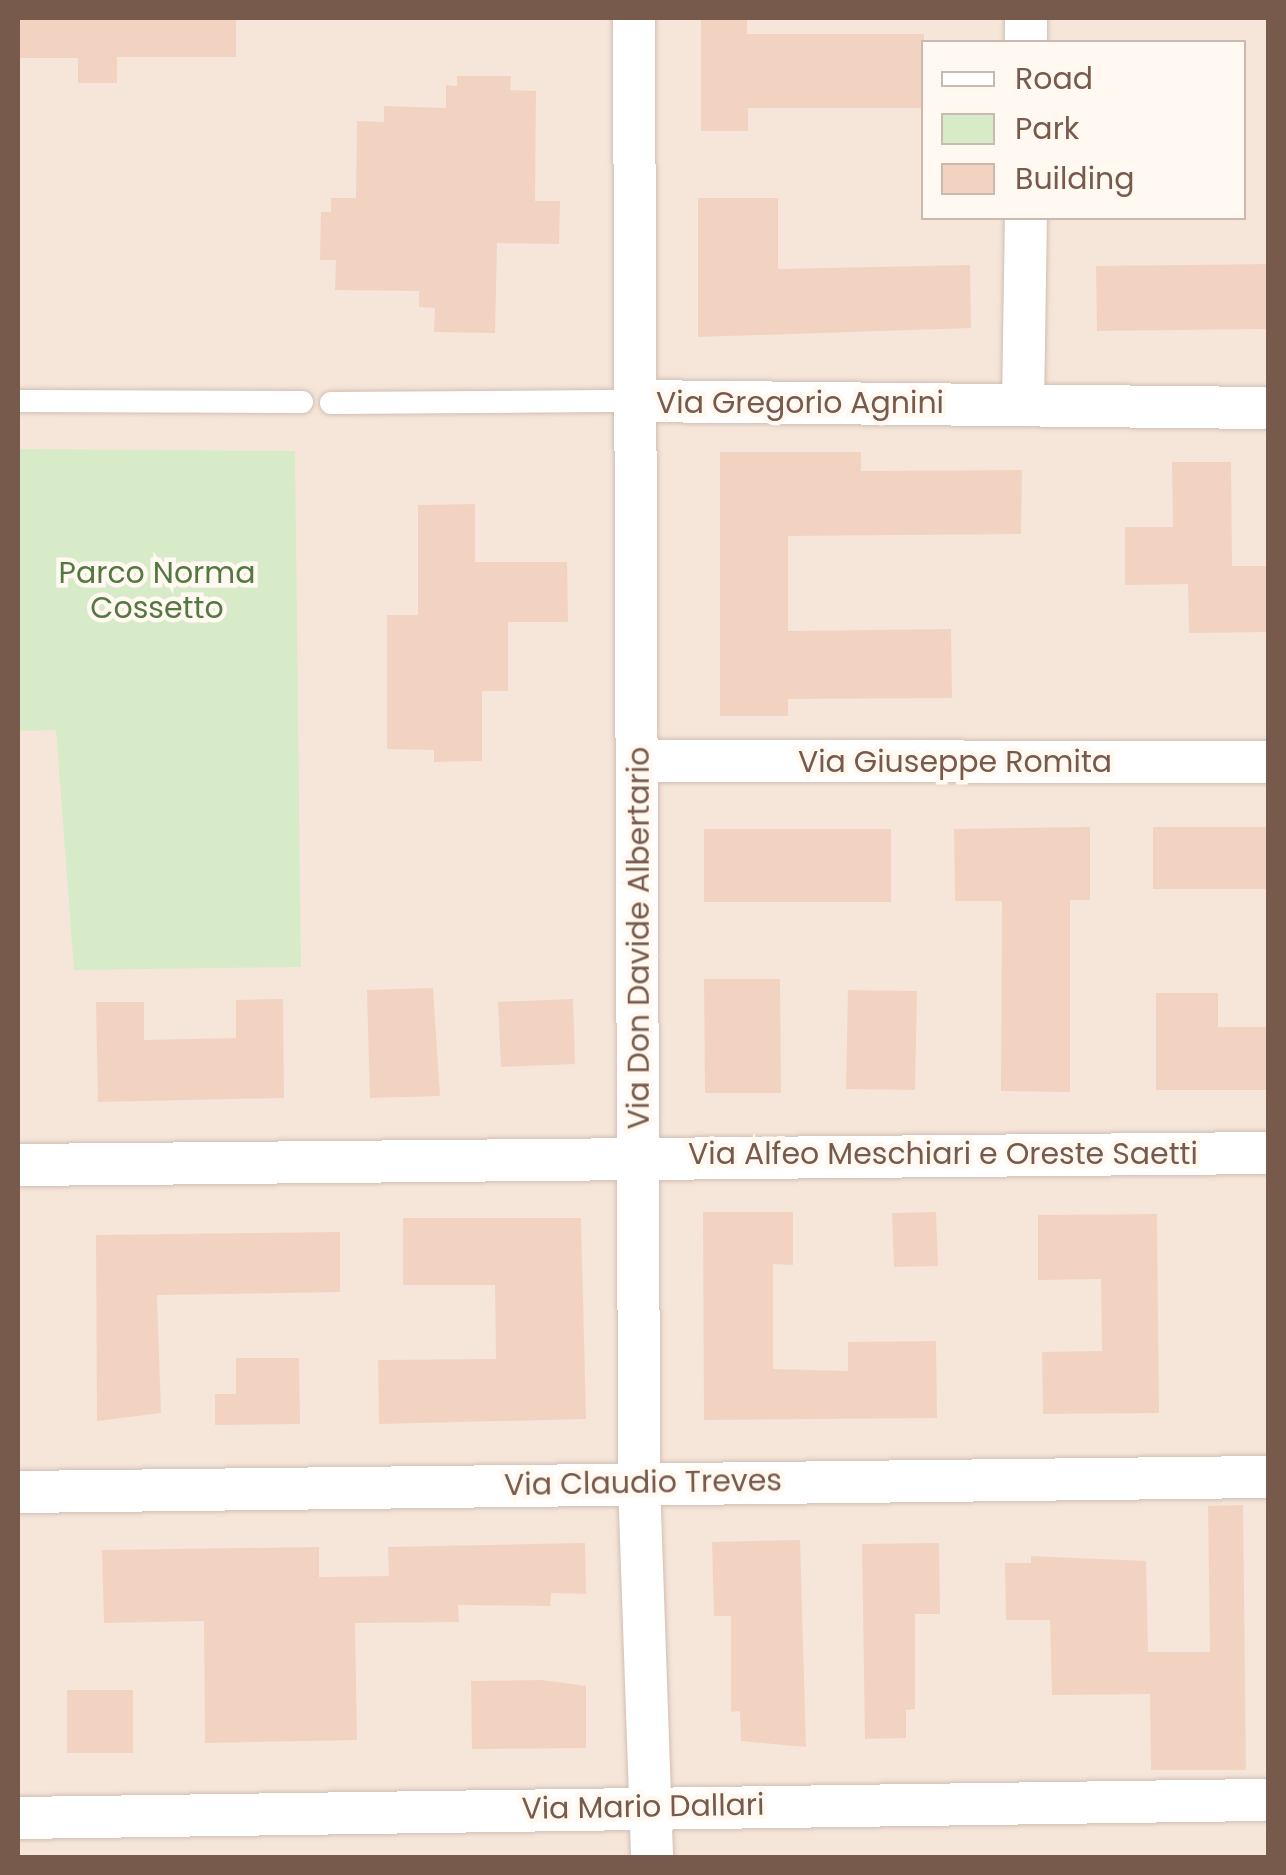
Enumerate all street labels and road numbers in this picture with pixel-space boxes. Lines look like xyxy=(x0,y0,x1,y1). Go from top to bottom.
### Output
street label: Via Gregorio Agnini xyxy=(656,385,944,421)
street label: Via Giuseppe Romita xyxy=(798,744,1112,780)
street label: Via Don Davide Albertario xyxy=(621,747,657,1129)
street label: Via Alfeo Meschiari e Oreste Saetti xyxy=(688,1136,1198,1172)
street label: Via Claudio Treves xyxy=(504,1463,782,1503)
street label: Via Mario Dallari xyxy=(521,1787,765,1827)

